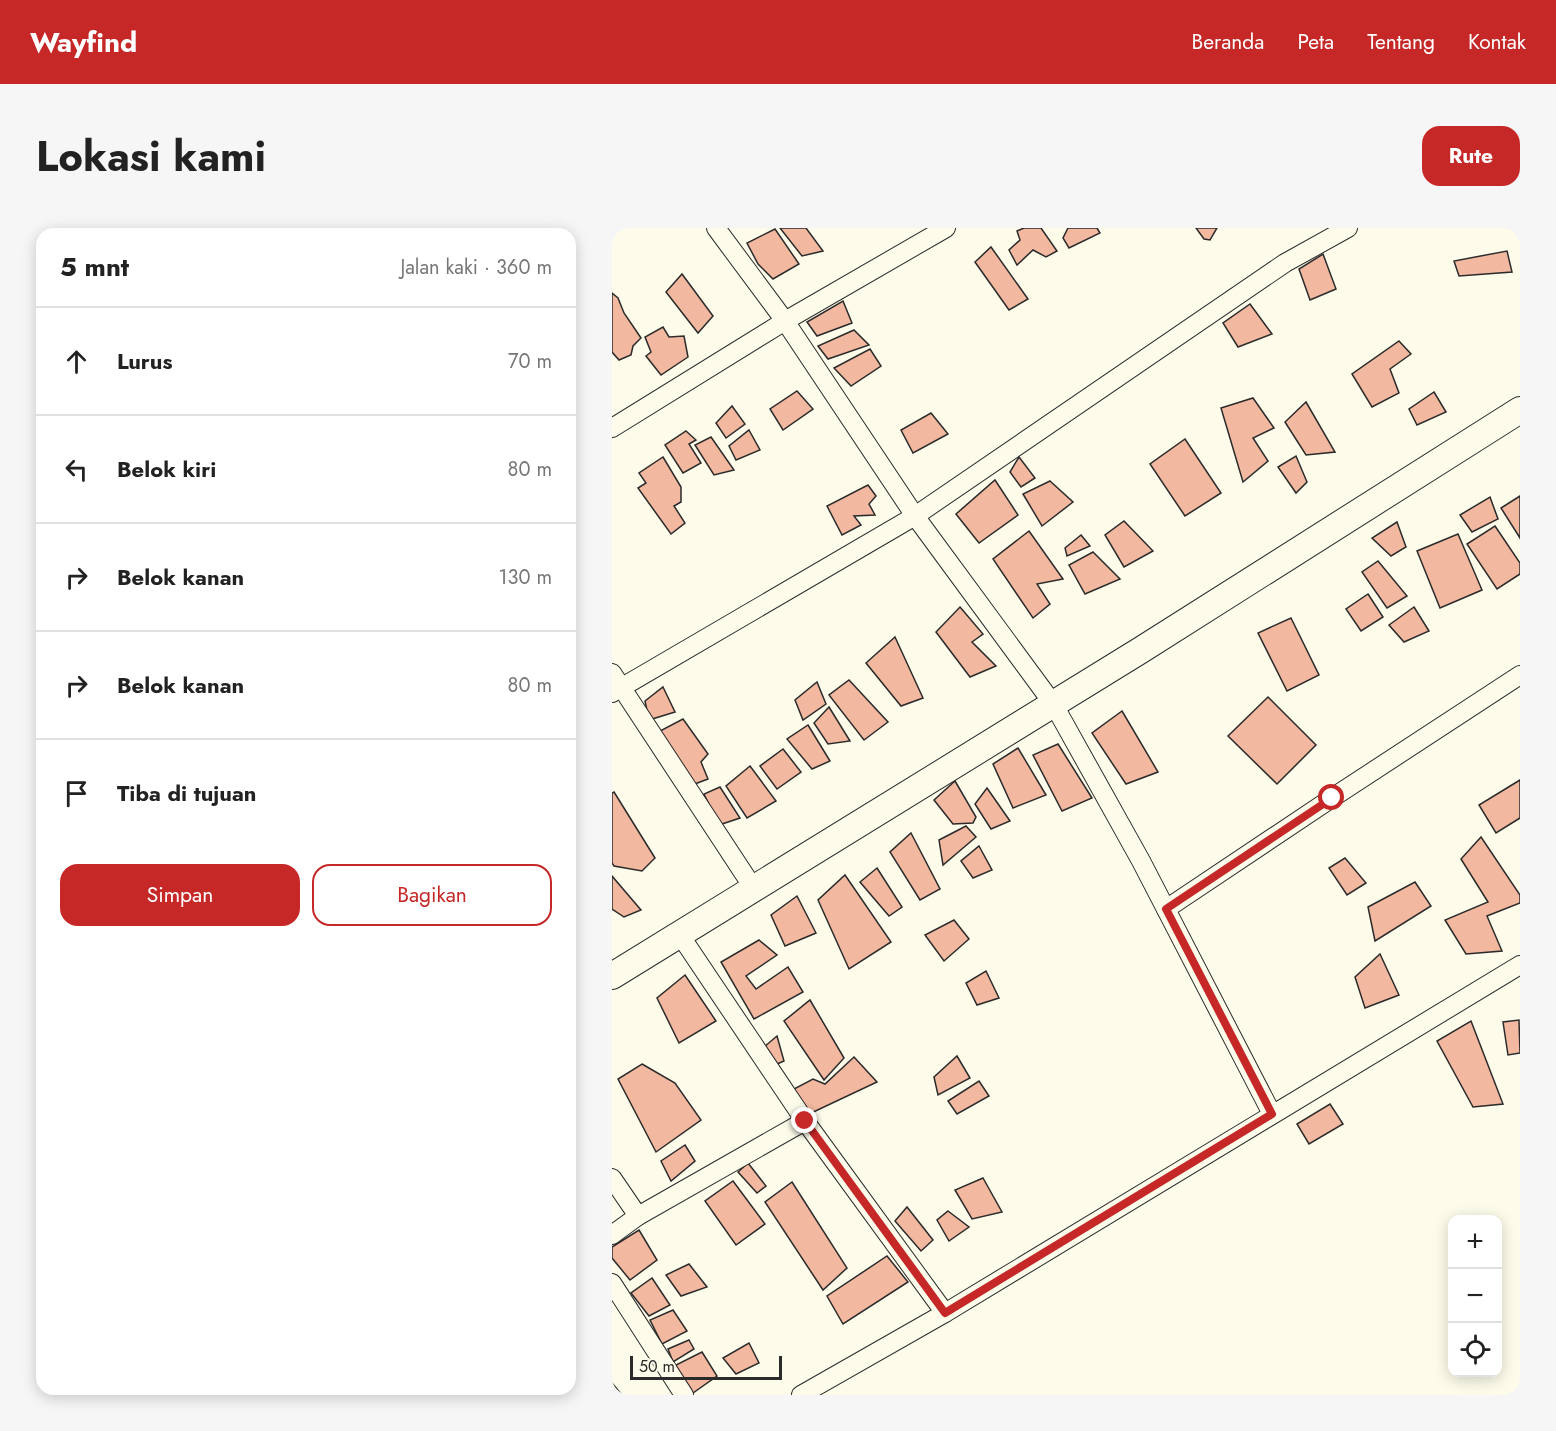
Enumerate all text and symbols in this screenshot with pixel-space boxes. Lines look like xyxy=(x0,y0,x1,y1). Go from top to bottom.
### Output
text: Wayfind xyxy=(30,22,137,63)
text: Beranda xyxy=(1191,27,1264,57)
text: Peta xyxy=(1297,27,1334,57)
text: Tentang xyxy=(1367,27,1435,57)
text: Kontak xyxy=(1468,27,1526,57)
text: Lokasi kami xyxy=(36,126,266,187)
button: Rute xyxy=(1422,126,1520,186)
text: 5 mnt xyxy=(60,248,129,286)
text: Jalan kaki · 360 m xyxy=(400,253,552,282)
icon: ahead xyxy=(60,345,93,378)
text: Lurus xyxy=(117,345,173,377)
text: 70 m xyxy=(508,347,552,376)
icon: left xyxy=(60,453,93,486)
text: Belok kiri xyxy=(117,453,216,485)
text: 80 m xyxy=(507,455,552,484)
icon: right xyxy=(60,561,93,594)
text: Belok kanan xyxy=(117,561,244,593)
text: 130 m xyxy=(498,563,552,592)
icon: right xyxy=(60,669,93,702)
text: Belok kanan xyxy=(117,669,244,701)
text: 80 m xyxy=(507,671,552,700)
icon: arrive xyxy=(60,777,93,810)
text: Tiba di tujuan xyxy=(117,777,256,809)
route start xyxy=(1318,784,1344,810)
button: Simpan xyxy=(60,864,300,926)
button: Bagikan xyxy=(312,864,552,926)
route end xyxy=(791,1107,817,1133)
map controls xyxy=(1448,1215,1502,1377)
button: + xyxy=(1448,1215,1502,1269)
button: − xyxy=(1448,1269,1502,1323)
button: locate xyxy=(1448,1323,1502,1377)
scale bar xyxy=(630,1353,782,1380)
text: 50 m xyxy=(639,1355,675,1378)

